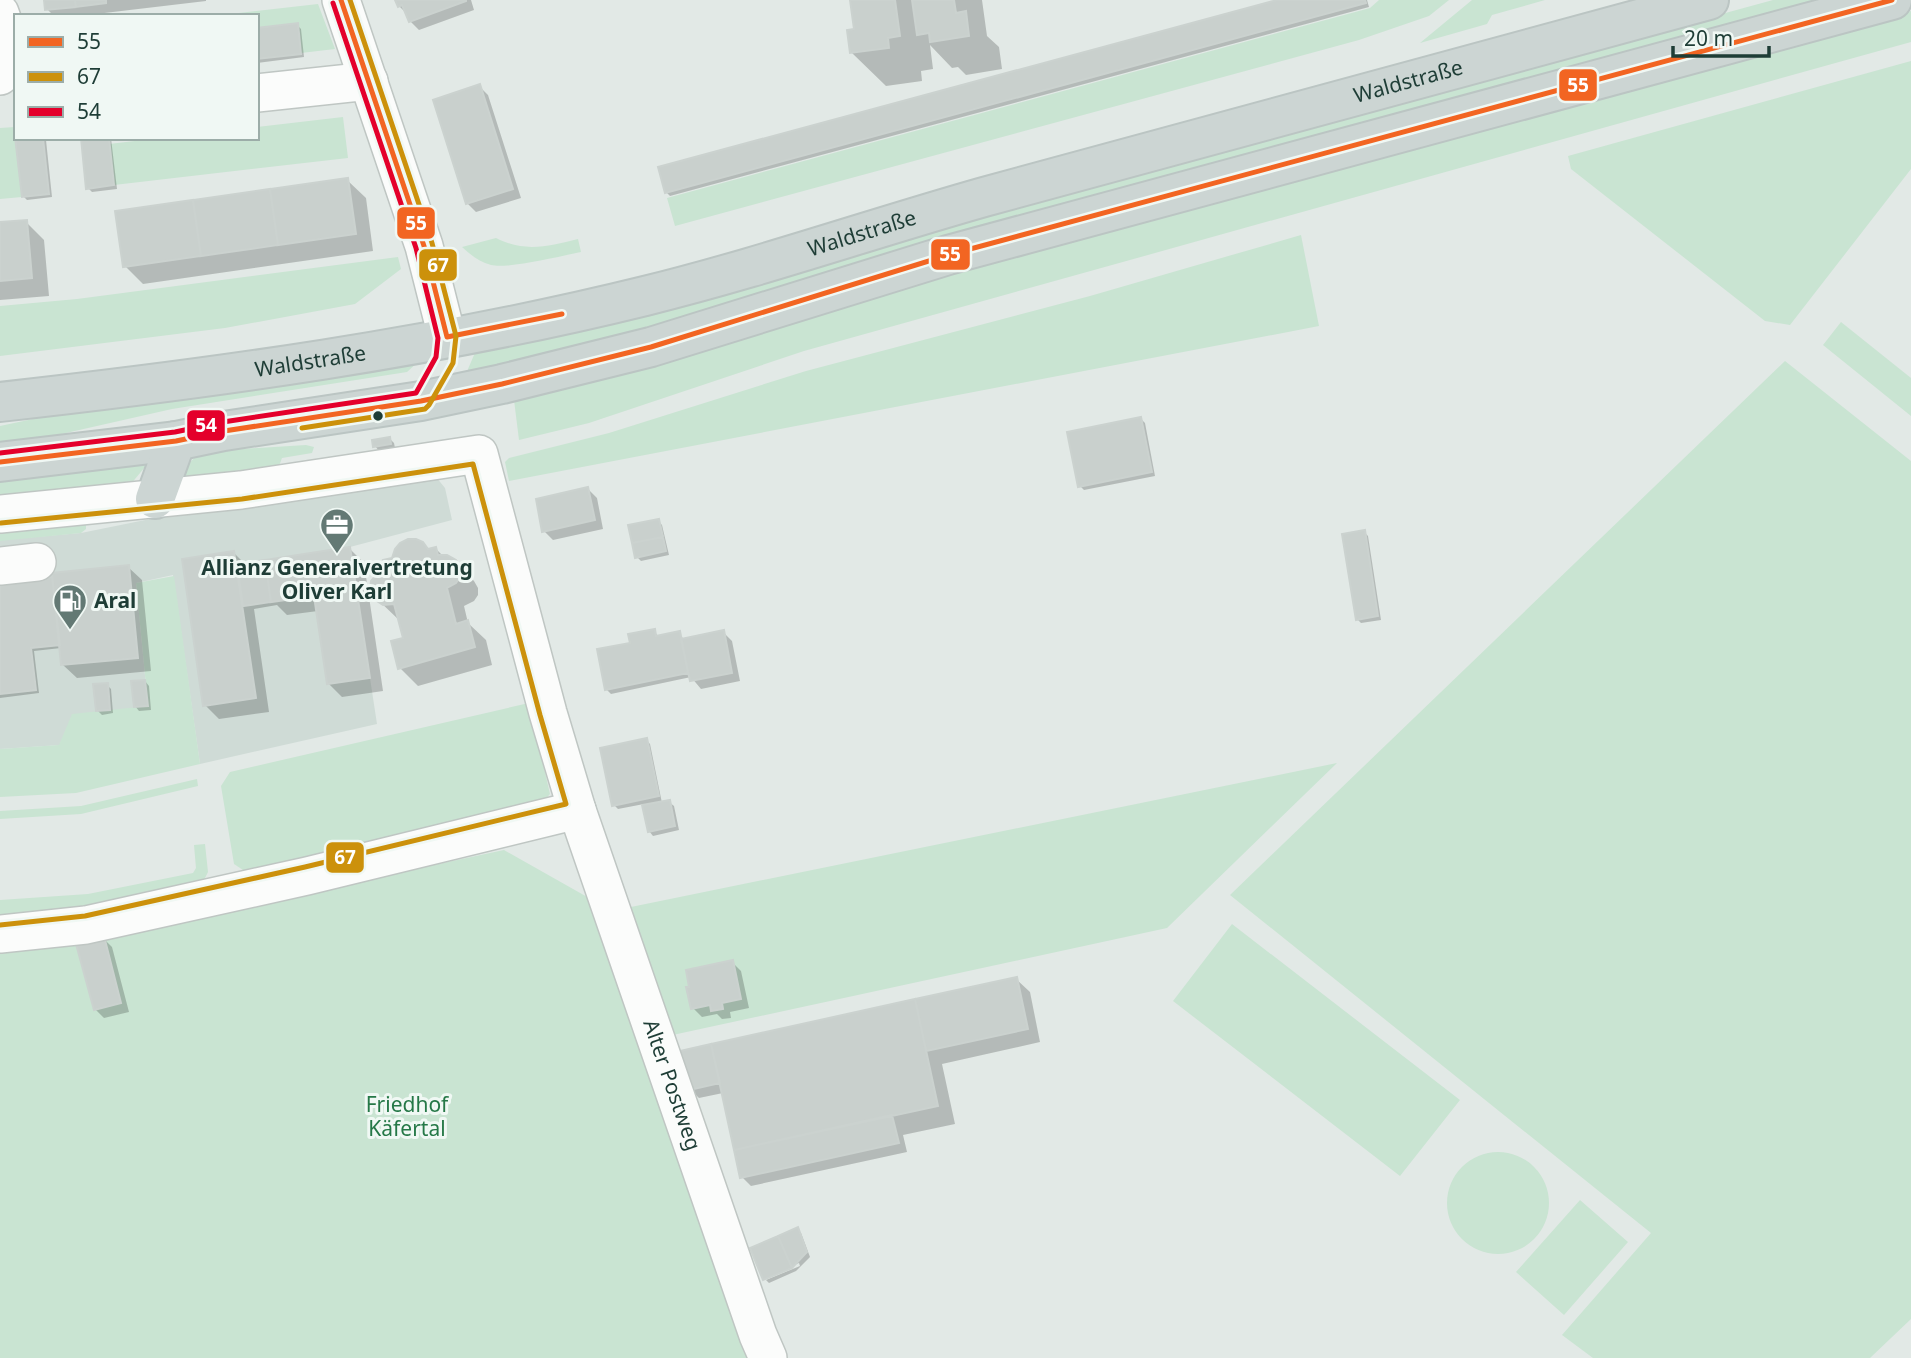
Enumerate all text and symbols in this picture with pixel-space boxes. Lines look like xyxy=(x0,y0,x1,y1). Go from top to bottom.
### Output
legend xyxy=(14,14,259,140)
scale bar xyxy=(1673,14,1769,58)
text: 20 m xyxy=(1684,24,1733,52)
text: 55 xyxy=(77,27,101,55)
street label: Waldstraße xyxy=(1350,52,1466,109)
text: 67 xyxy=(77,62,101,90)
line badge: 55 xyxy=(1558,68,1598,102)
text: 55 xyxy=(1567,72,1589,98)
text: 54 xyxy=(77,97,101,125)
street label: Waldstraße xyxy=(804,203,919,262)
line badge: 55 xyxy=(396,206,436,240)
text: 55 xyxy=(405,210,427,236)
line badge: 55 xyxy=(930,238,971,271)
text: 55 xyxy=(939,241,961,267)
line badge: 67 xyxy=(418,248,458,282)
text: 67 xyxy=(427,252,449,278)
street label: Waldstraße xyxy=(253,338,368,383)
line badge: 54 xyxy=(186,409,226,442)
unlabelled marker xyxy=(371,409,385,423)
text: 54 xyxy=(195,412,217,438)
office icon: Allianz Generalvertretung Oliver Karl xyxy=(318,506,356,555)
place label: Allianz Generalvertretung Oliver Karl xyxy=(201,553,473,605)
fuel station icon: Aral xyxy=(51,582,89,631)
place label: Aral xyxy=(94,586,136,614)
line badge: 67 xyxy=(325,841,365,874)
text: 67 xyxy=(334,844,356,870)
street label: Alter Postweg xyxy=(637,1015,708,1154)
park label: Friedhof Käfertal xyxy=(366,1090,450,1142)

